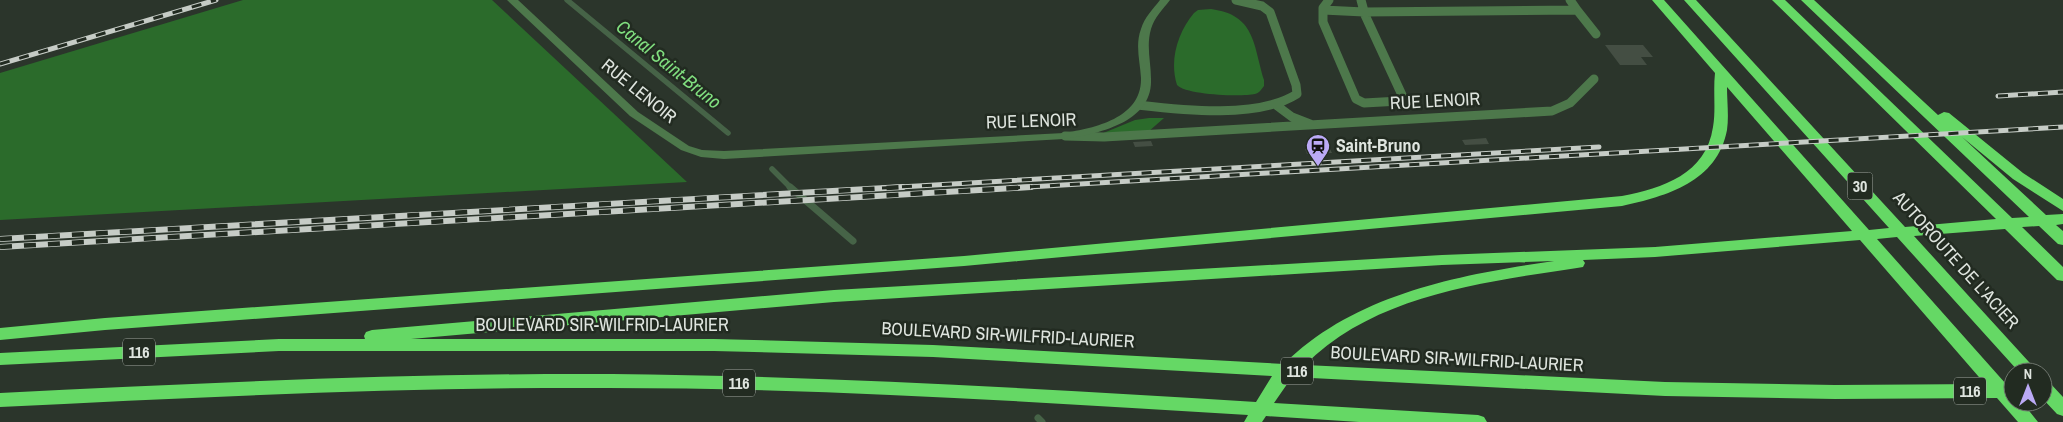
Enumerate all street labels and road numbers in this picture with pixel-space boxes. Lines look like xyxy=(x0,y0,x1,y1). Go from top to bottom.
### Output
street label: RUE LENOIR xyxy=(596,53,683,129)
street label: RUE LENOIR xyxy=(1389,86,1481,115)
street label: RUE LENOIR xyxy=(985,106,1077,135)
road number: 30 xyxy=(1848,172,1872,200)
street label: AUTOROUTE DE L'ACIER xyxy=(1887,185,2025,334)
street label: BOULEVARD SIR-WILFRID-LAURIER xyxy=(475,312,729,337)
street label: BOULEVARD SIR-WILFRID-LAURIER xyxy=(881,315,1135,354)
road number: 116 xyxy=(123,338,155,366)
street label: BOULEVARD SIR-WILFRID-LAURIER xyxy=(1330,339,1584,378)
road number: 116 xyxy=(1281,358,1313,384)
road number: 116 xyxy=(723,369,755,396)
road number: 116 xyxy=(1954,378,1986,404)

